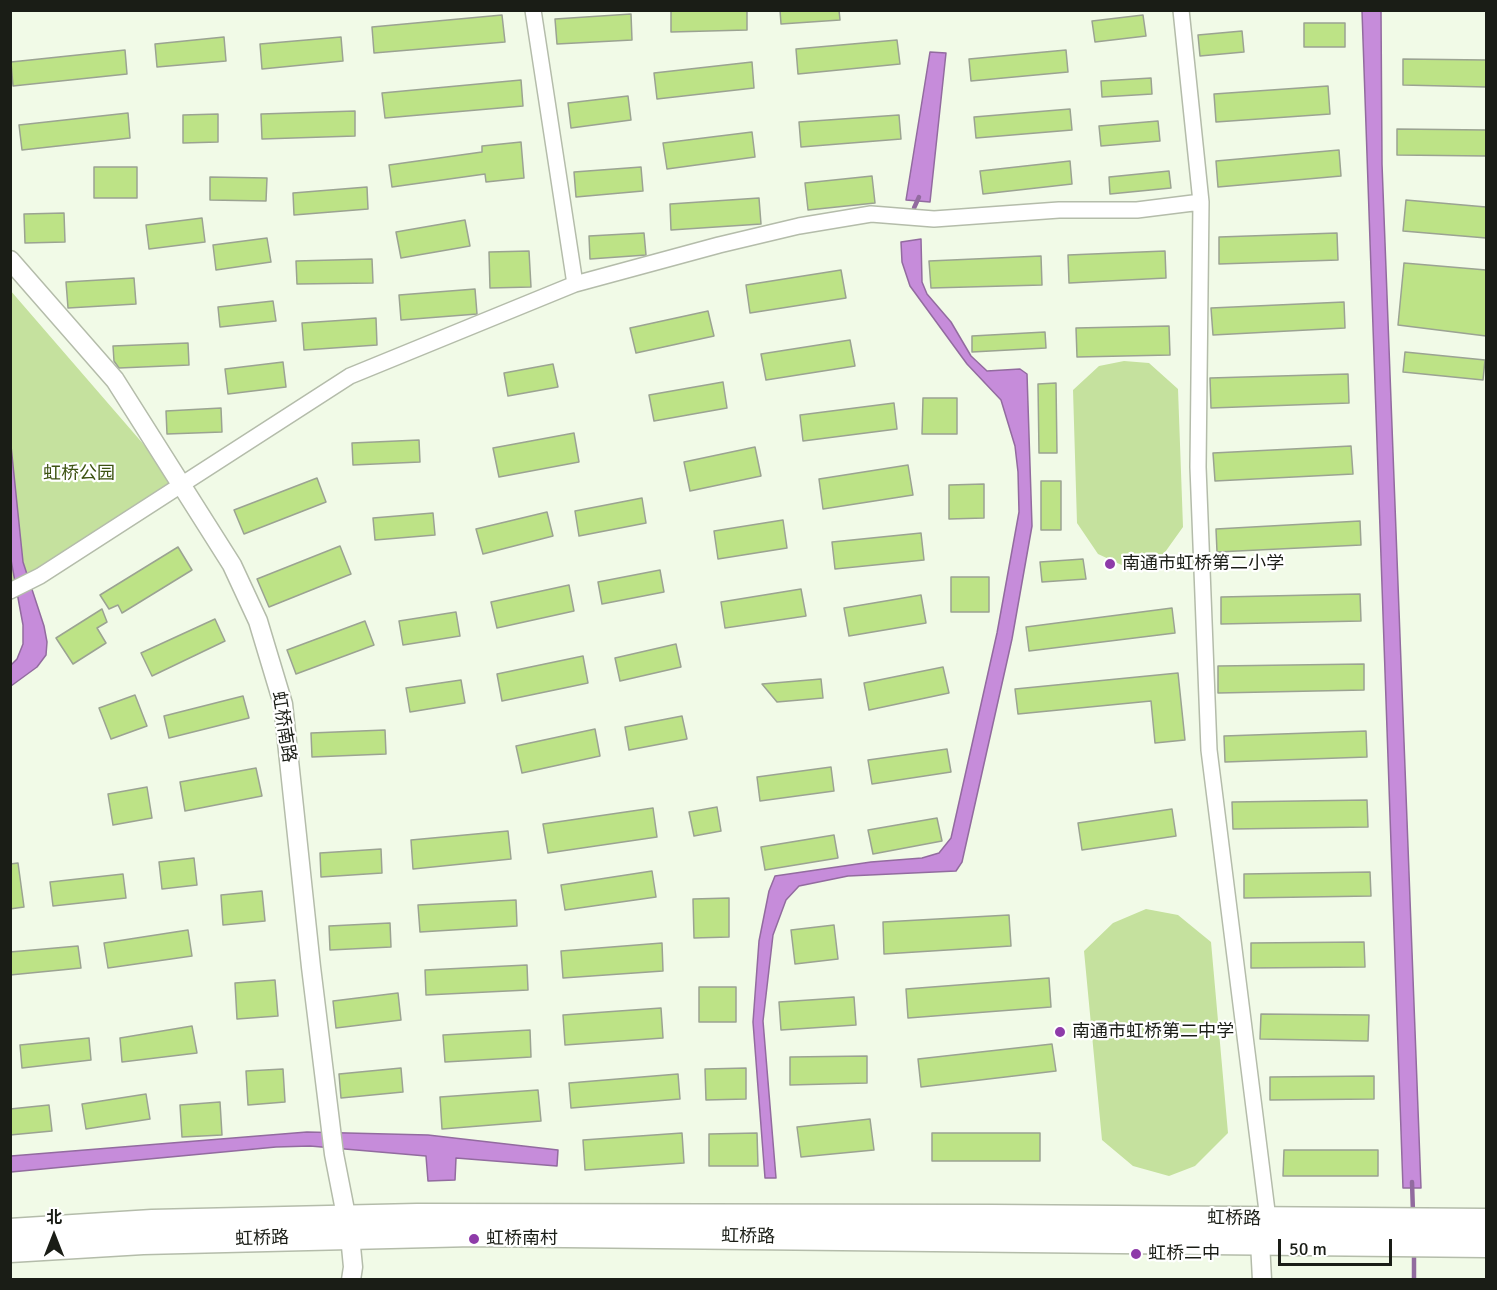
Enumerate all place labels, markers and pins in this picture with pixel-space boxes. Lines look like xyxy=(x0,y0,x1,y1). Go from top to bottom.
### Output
place label: 南通市虹桥第二小学 xyxy=(1122,553,1284,575)
marker: 南通市虹桥第二小学 xyxy=(1103,557,1117,571)
place label: 南通市虹桥第二中学 xyxy=(1072,1021,1234,1043)
marker: 南通市虹桥第二中学 xyxy=(1053,1025,1067,1039)
place label: 虹桥南村 xyxy=(486,1228,558,1250)
marker: 虹桥南村 xyxy=(467,1232,481,1246)
place label: 虹桥二中 xyxy=(1148,1243,1220,1265)
marker: 虹桥二中 xyxy=(1129,1247,1143,1261)

